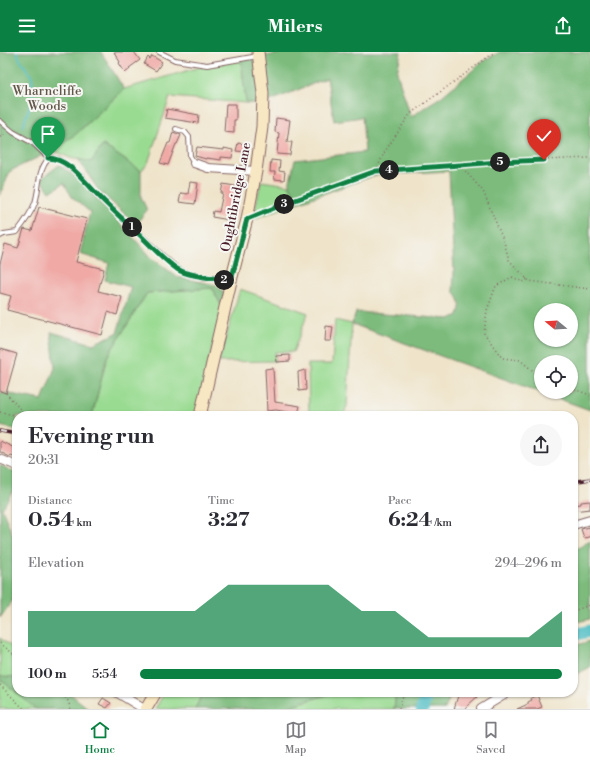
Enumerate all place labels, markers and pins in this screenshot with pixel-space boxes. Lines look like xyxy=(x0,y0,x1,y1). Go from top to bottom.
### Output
pin xyxy=(31,117,65,158)
pin xyxy=(527,119,561,160)
pin: 5 xyxy=(490,152,510,172)
pin: 4 xyxy=(379,160,399,180)
pin: 3 xyxy=(274,194,294,214)
pin: 1 xyxy=(122,217,142,237)
pin: 2 xyxy=(214,270,234,290)

